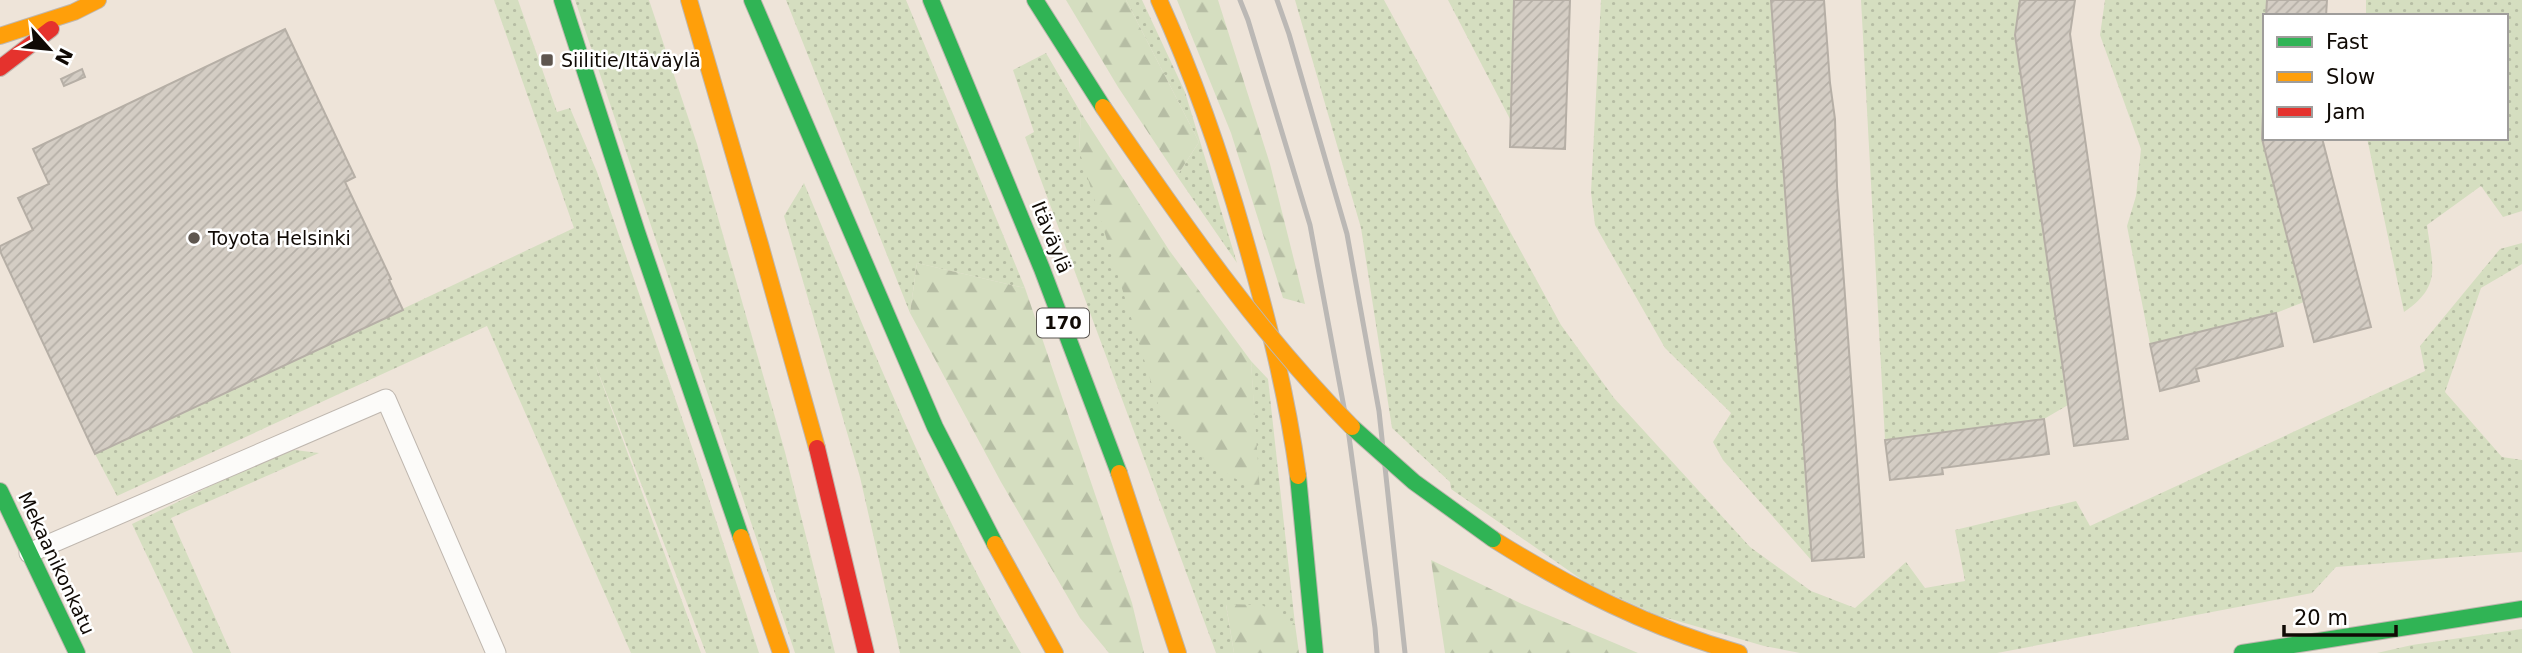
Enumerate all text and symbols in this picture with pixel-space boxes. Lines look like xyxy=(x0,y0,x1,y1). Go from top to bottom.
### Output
north arrow xyxy=(14,14,84,84)
legend xyxy=(2263,14,2508,140)
text: Fast xyxy=(2326,30,2368,54)
text: N xyxy=(51,45,78,69)
place label: Siilitie/Itäväylä xyxy=(561,49,701,71)
marker: Siilitie/Itäväylä xyxy=(539,52,555,68)
text: Slow xyxy=(2326,65,2375,89)
text: Jam xyxy=(2324,100,2366,124)
street label: Itäväylä xyxy=(1028,198,1076,276)
place label: Toyota Helsinki xyxy=(207,227,351,249)
marker: Toyota Helsinki xyxy=(186,230,202,246)
road number: 170 xyxy=(1037,309,1089,338)
street label: Mekaanikonkatu xyxy=(14,488,100,638)
scale bar xyxy=(2284,594,2396,638)
text: 20 m xyxy=(2294,606,2348,630)

